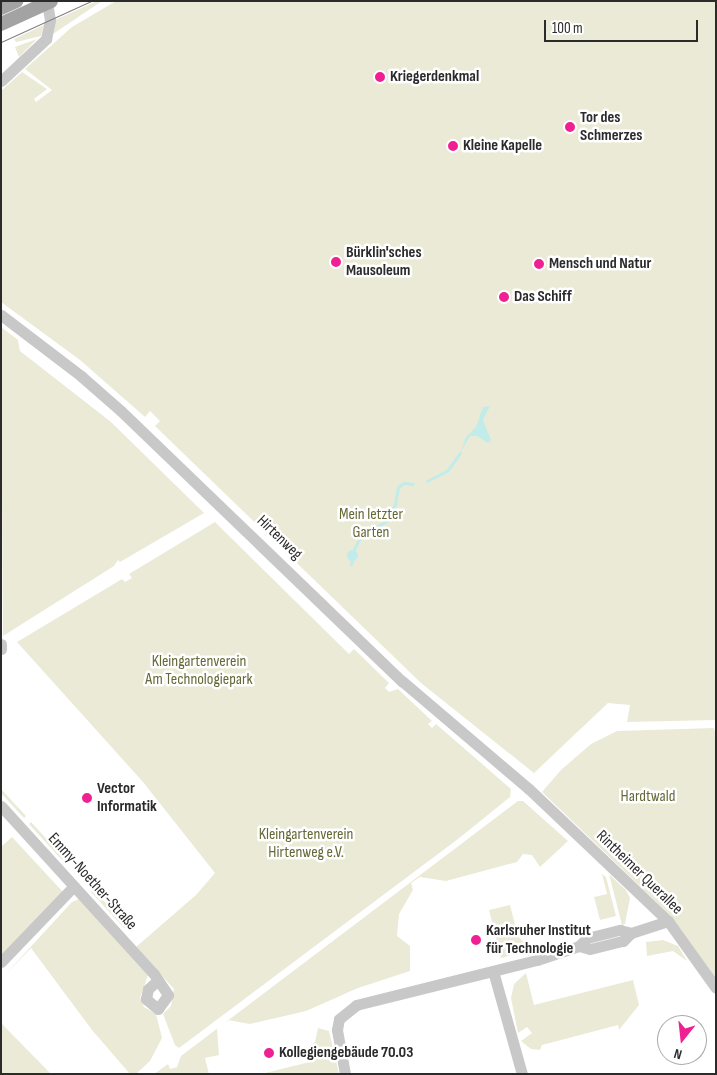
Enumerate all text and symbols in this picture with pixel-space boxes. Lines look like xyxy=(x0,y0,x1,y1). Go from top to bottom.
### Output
scale bar xyxy=(547,10,701,42)
text: 100 m xyxy=(552,19,583,38)
place label: Kriegerdenkmal xyxy=(390,67,479,87)
marker: Kriegerdenkmal xyxy=(374,71,386,83)
place label: Tor des Schmerzes xyxy=(580,108,642,146)
marker: Tor des Schmerzes xyxy=(564,121,576,133)
place label: Kleine Kapelle xyxy=(463,136,542,156)
marker: Kleine Kapelle xyxy=(447,140,459,152)
place label: Bürklin'sches Mausoleum xyxy=(346,243,422,281)
place label: Mensch und Natur xyxy=(549,254,651,274)
marker: Bürklin'sches Mausoleum xyxy=(330,256,342,268)
marker: Mensch und Natur xyxy=(533,258,545,270)
place label: Das Schiff xyxy=(514,287,572,307)
marker: Das Schiff xyxy=(498,291,510,303)
park label: Mein letzter Garten xyxy=(339,505,403,543)
street label: Hirtenweg xyxy=(252,512,306,564)
park label: Kleingartenverein Am Technologiepark xyxy=(145,652,253,690)
place label: Vector Informatik xyxy=(97,779,157,817)
park label: Hardtwald xyxy=(621,787,675,807)
marker: Vector Informatik xyxy=(81,792,93,804)
park label: Kleingartenverein Hirtenweg e.V. xyxy=(259,825,353,863)
street label: Rintheimer Querallee xyxy=(592,827,686,919)
street label: Emmy-Noether-Straße xyxy=(43,830,141,934)
place label: Karlsruher Institut für Technologie xyxy=(486,921,591,959)
marker: Karlsruher Institut für Technologie xyxy=(470,934,482,946)
north arrow xyxy=(657,1015,707,1065)
place label: Kollegiengebäude 70.03 xyxy=(279,1043,413,1063)
text: N xyxy=(672,1045,684,1063)
marker: Kollegiengebäude 70.03 xyxy=(263,1047,275,1059)

